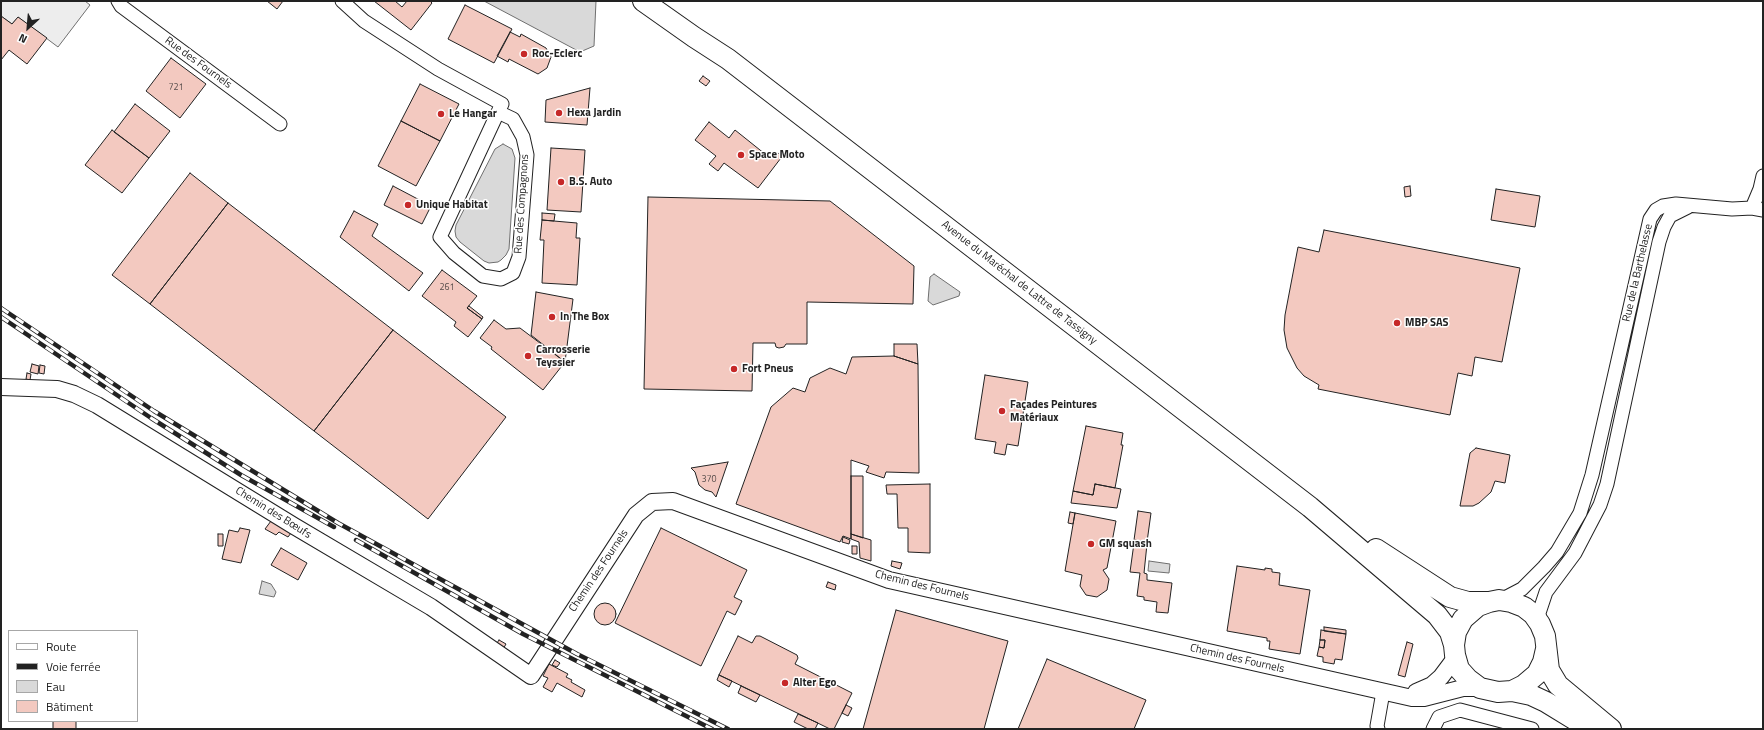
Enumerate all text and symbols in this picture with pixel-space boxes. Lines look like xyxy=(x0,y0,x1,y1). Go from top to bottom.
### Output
north arrow xyxy=(8,8,48,48)
text: N xyxy=(16,30,30,48)
street label: Rue des Fournels xyxy=(162,34,234,92)
place label: Roc-Eclerc xyxy=(532,47,582,61)
marker: Roc-Eclerc xyxy=(519,49,529,59)
house number: 721 xyxy=(168,83,184,93)
place label: Hexa Jardin xyxy=(567,106,621,120)
place label: Le Hangar xyxy=(449,107,497,121)
marker: Hexa Jardin xyxy=(554,108,564,118)
marker: Le Hangar xyxy=(436,109,446,119)
place label: Space Moto xyxy=(749,148,805,162)
marker: Space Moto xyxy=(736,150,746,160)
street label: Rue des Compagnons xyxy=(512,154,532,254)
place label: B.S. Auto xyxy=(569,175,612,189)
marker: B.S. Auto xyxy=(556,177,566,187)
place label: Unique Habitat xyxy=(416,198,488,212)
marker: Unique Habitat xyxy=(403,200,413,210)
street label: Avenue du Maréchal de Lattre de Tassigny xyxy=(939,218,1099,348)
street label: Rue de la Barthelasse xyxy=(1620,223,1656,323)
house number: 261 xyxy=(439,283,455,293)
place label: In The Box xyxy=(560,310,609,324)
marker: In The Box xyxy=(547,312,557,322)
place label: MBP SAS xyxy=(1405,316,1448,330)
marker: MBP SAS xyxy=(1392,318,1402,328)
place label: Carrosserie Teyssier xyxy=(536,343,590,369)
marker: Carrosserie Teyssier xyxy=(523,351,533,361)
place label: Fort Pneus xyxy=(742,362,793,376)
marker: Fort Pneus xyxy=(729,364,739,374)
place label: Façades Peintures Matériaux xyxy=(1010,398,1097,424)
marker: Façades Peintures Matériaux xyxy=(997,406,1007,416)
house number: 370 xyxy=(701,475,717,485)
street label: Chemin des Bœufs xyxy=(233,484,313,542)
street label: Chemin des Fournels xyxy=(567,527,631,615)
place label: GM squash xyxy=(1099,537,1152,551)
marker: GM squash xyxy=(1086,539,1096,549)
street label: Chemin des Fournels xyxy=(874,568,970,604)
legend xyxy=(8,630,138,722)
text: Route xyxy=(46,637,76,656)
street label: Chemin des Fournels xyxy=(1189,642,1285,676)
text: Voie ferrée xyxy=(46,657,101,676)
place label: Alter Ego xyxy=(793,676,836,690)
text: Eau xyxy=(46,677,65,696)
marker: Alter Ego xyxy=(780,678,790,688)
text: Bâtiment xyxy=(46,697,93,716)

